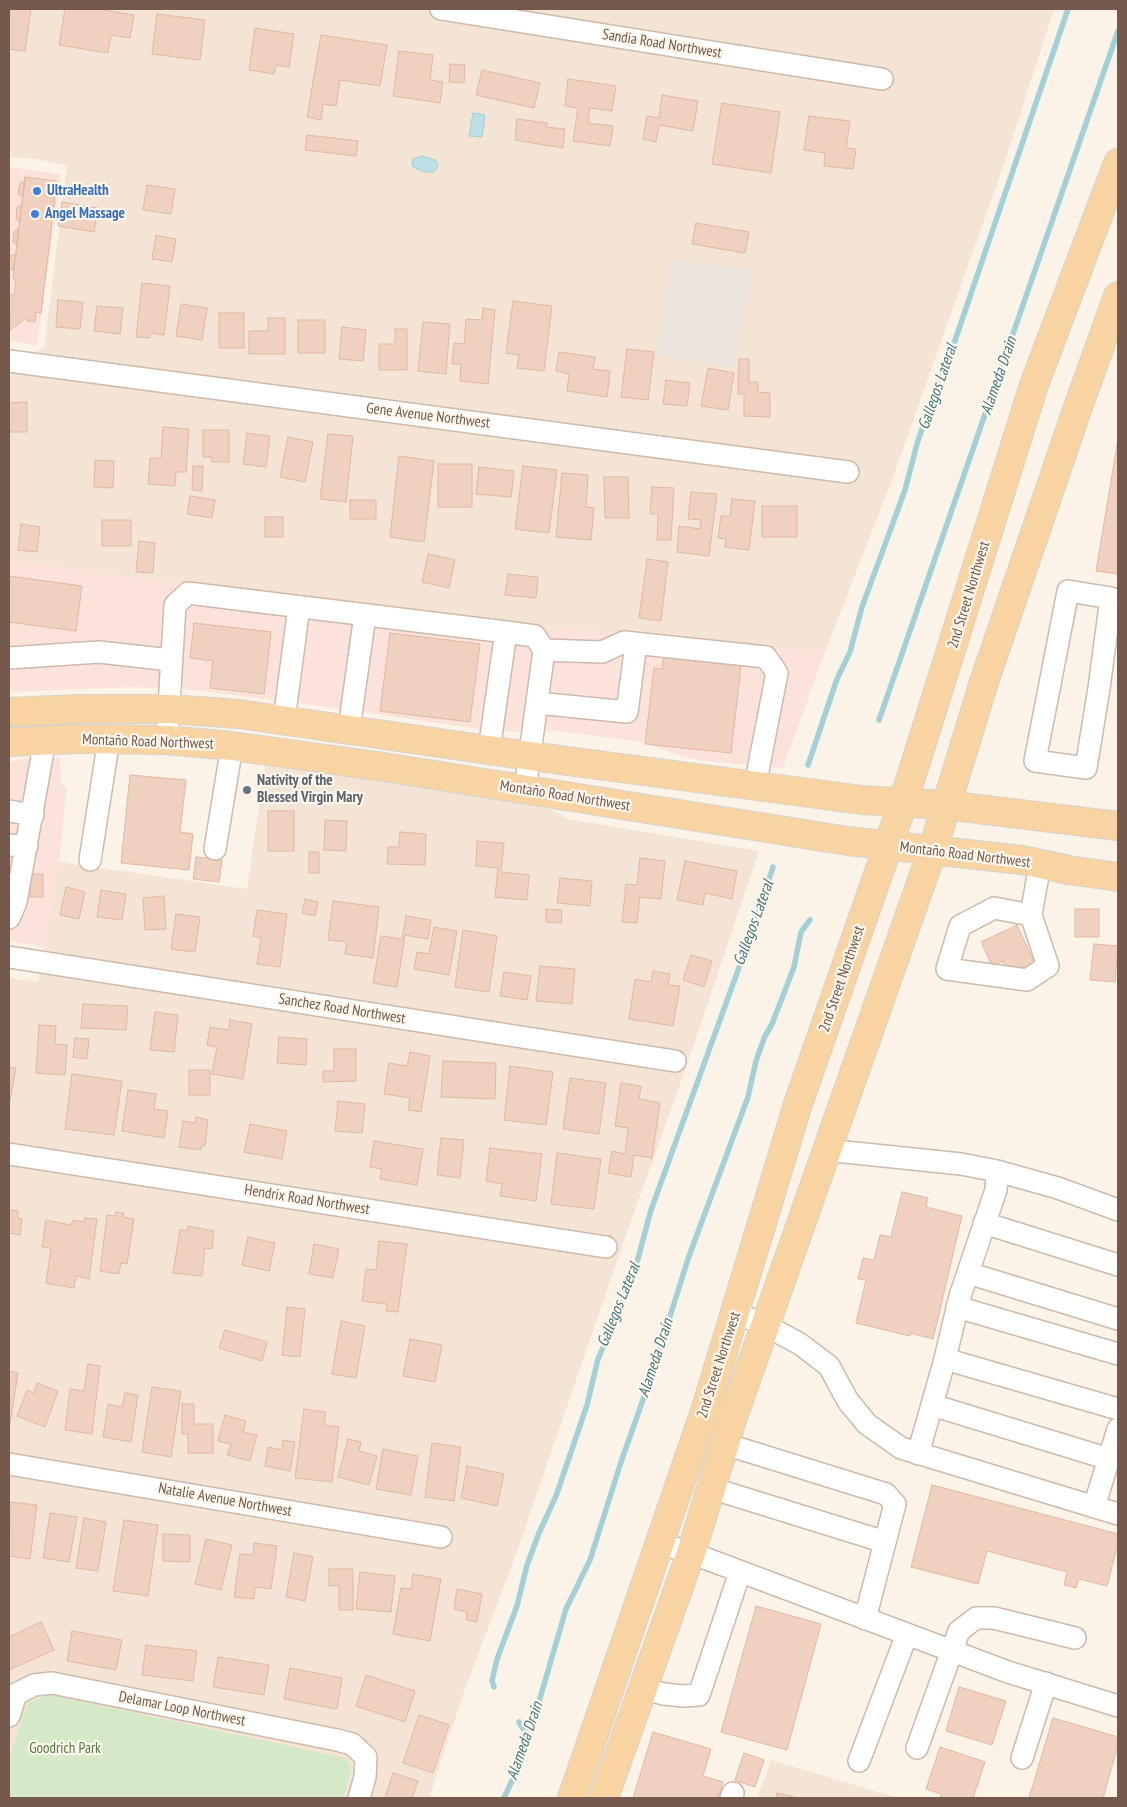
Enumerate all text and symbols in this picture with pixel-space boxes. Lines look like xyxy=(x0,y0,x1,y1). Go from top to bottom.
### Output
street label: Sandia Road Northwest xyxy=(601,26,723,62)
place label: UltraHealth xyxy=(47,182,109,200)
marker: UltraHealth xyxy=(31,185,43,197)
place label: Angel Massage xyxy=(45,205,125,223)
marker: Angel Massage xyxy=(29,208,41,220)
water label: Alameda Drain xyxy=(977,335,1021,417)
water label: Gallegos Lateral xyxy=(914,342,962,432)
street label: Gene Avenue Northwest xyxy=(365,399,491,433)
street label: 2nd Street Northwest xyxy=(944,539,994,651)
street label: Montaño Road Northwest xyxy=(82,731,214,753)
place label: Nativity of the Blessed Virgin Mary xyxy=(257,772,363,807)
street label: Montaño Road Northwest xyxy=(499,777,631,815)
marker: Nativity of the Blessed Virgin Mary xyxy=(241,784,253,796)
street label: Montaño Road Northwest xyxy=(899,838,1031,872)
water label: Gallegos Lateral xyxy=(730,878,778,968)
street label: 2nd Street Northwest xyxy=(815,924,869,1034)
street label: Sanchez Road Northwest xyxy=(277,990,407,1028)
street label: Hendrix Road Northwest xyxy=(243,1181,371,1219)
water label: Gallegos Lateral xyxy=(593,1260,645,1350)
street label: 2nd Street Northwest xyxy=(693,1309,745,1421)
water label: Alameda Drain xyxy=(634,1316,678,1400)
street label: Natalie Avenue Northwest xyxy=(157,1479,293,1521)
street label: Delamar Loop Northwest xyxy=(117,1688,247,1730)
water label: Alameda Drain xyxy=(503,1700,547,1782)
park label: Goodrich Park xyxy=(29,1740,101,1758)

